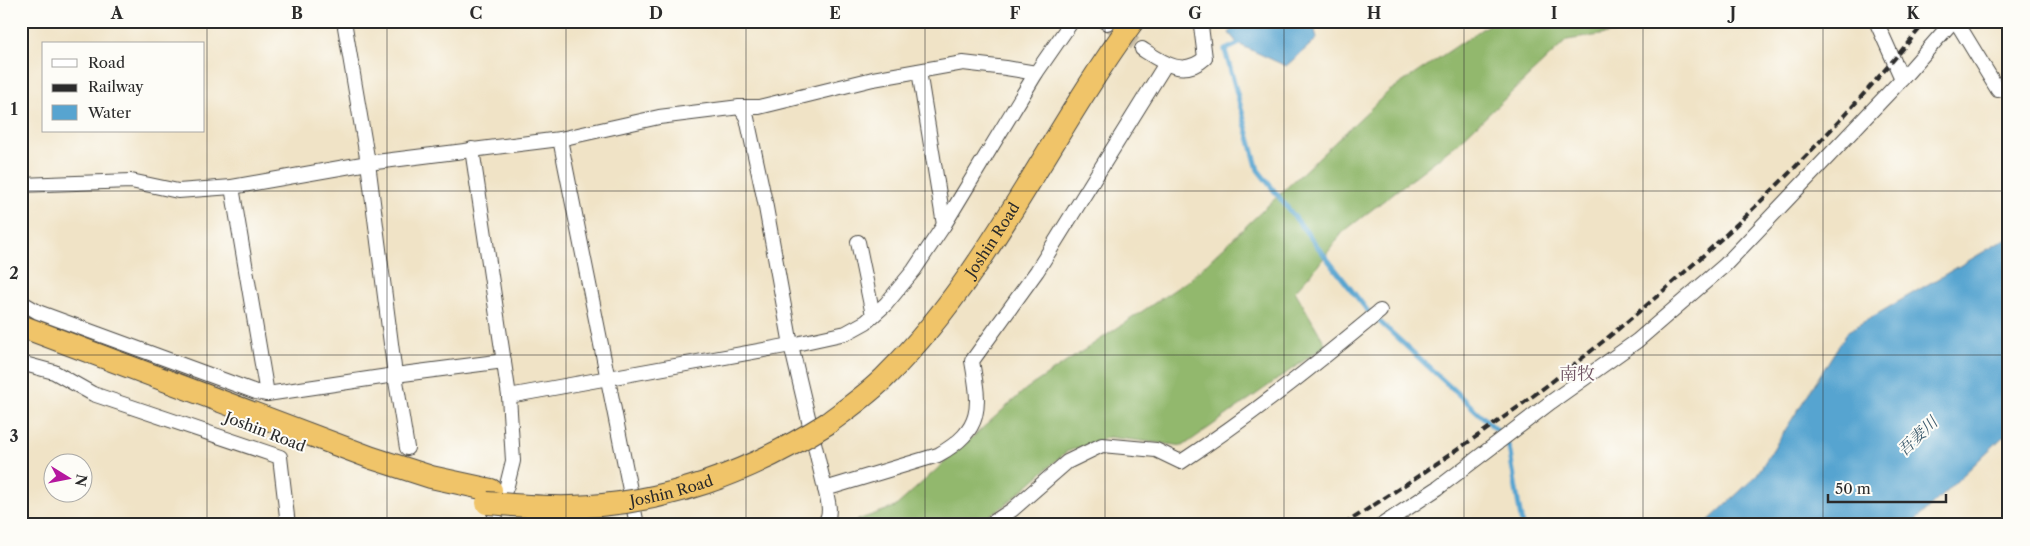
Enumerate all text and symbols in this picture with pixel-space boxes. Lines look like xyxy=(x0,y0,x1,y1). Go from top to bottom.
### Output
text: A xyxy=(110,3,124,23)
text: B xyxy=(291,3,303,23)
text: C xyxy=(470,3,482,23)
text: D xyxy=(649,3,663,23)
text: E xyxy=(829,3,841,23)
text: F xyxy=(1010,3,1021,23)
text: G xyxy=(1188,3,1202,23)
text: H xyxy=(1367,3,1381,23)
text: I xyxy=(1551,3,1558,23)
text: J xyxy=(1727,3,1736,23)
text: K xyxy=(1907,3,1921,23)
legend xyxy=(42,42,205,132)
text: Road xyxy=(88,53,125,72)
text: Railway xyxy=(88,77,144,96)
text: 1 xyxy=(10,99,18,119)
text: Water xyxy=(87,103,132,122)
street label: Joshin Road xyxy=(960,199,1024,282)
text: 2 xyxy=(9,263,19,283)
district label: 南牧 xyxy=(1559,363,1595,385)
street label: Joshin Road xyxy=(220,407,308,456)
water label: 吾妻川 xyxy=(1893,411,1943,460)
text: 3 xyxy=(9,426,19,446)
north arrow xyxy=(42,454,92,504)
street label: Joshin Road xyxy=(626,471,715,511)
scale bar xyxy=(1828,471,1945,503)
text: N xyxy=(71,473,91,488)
text: 50 m xyxy=(1835,479,1871,498)

